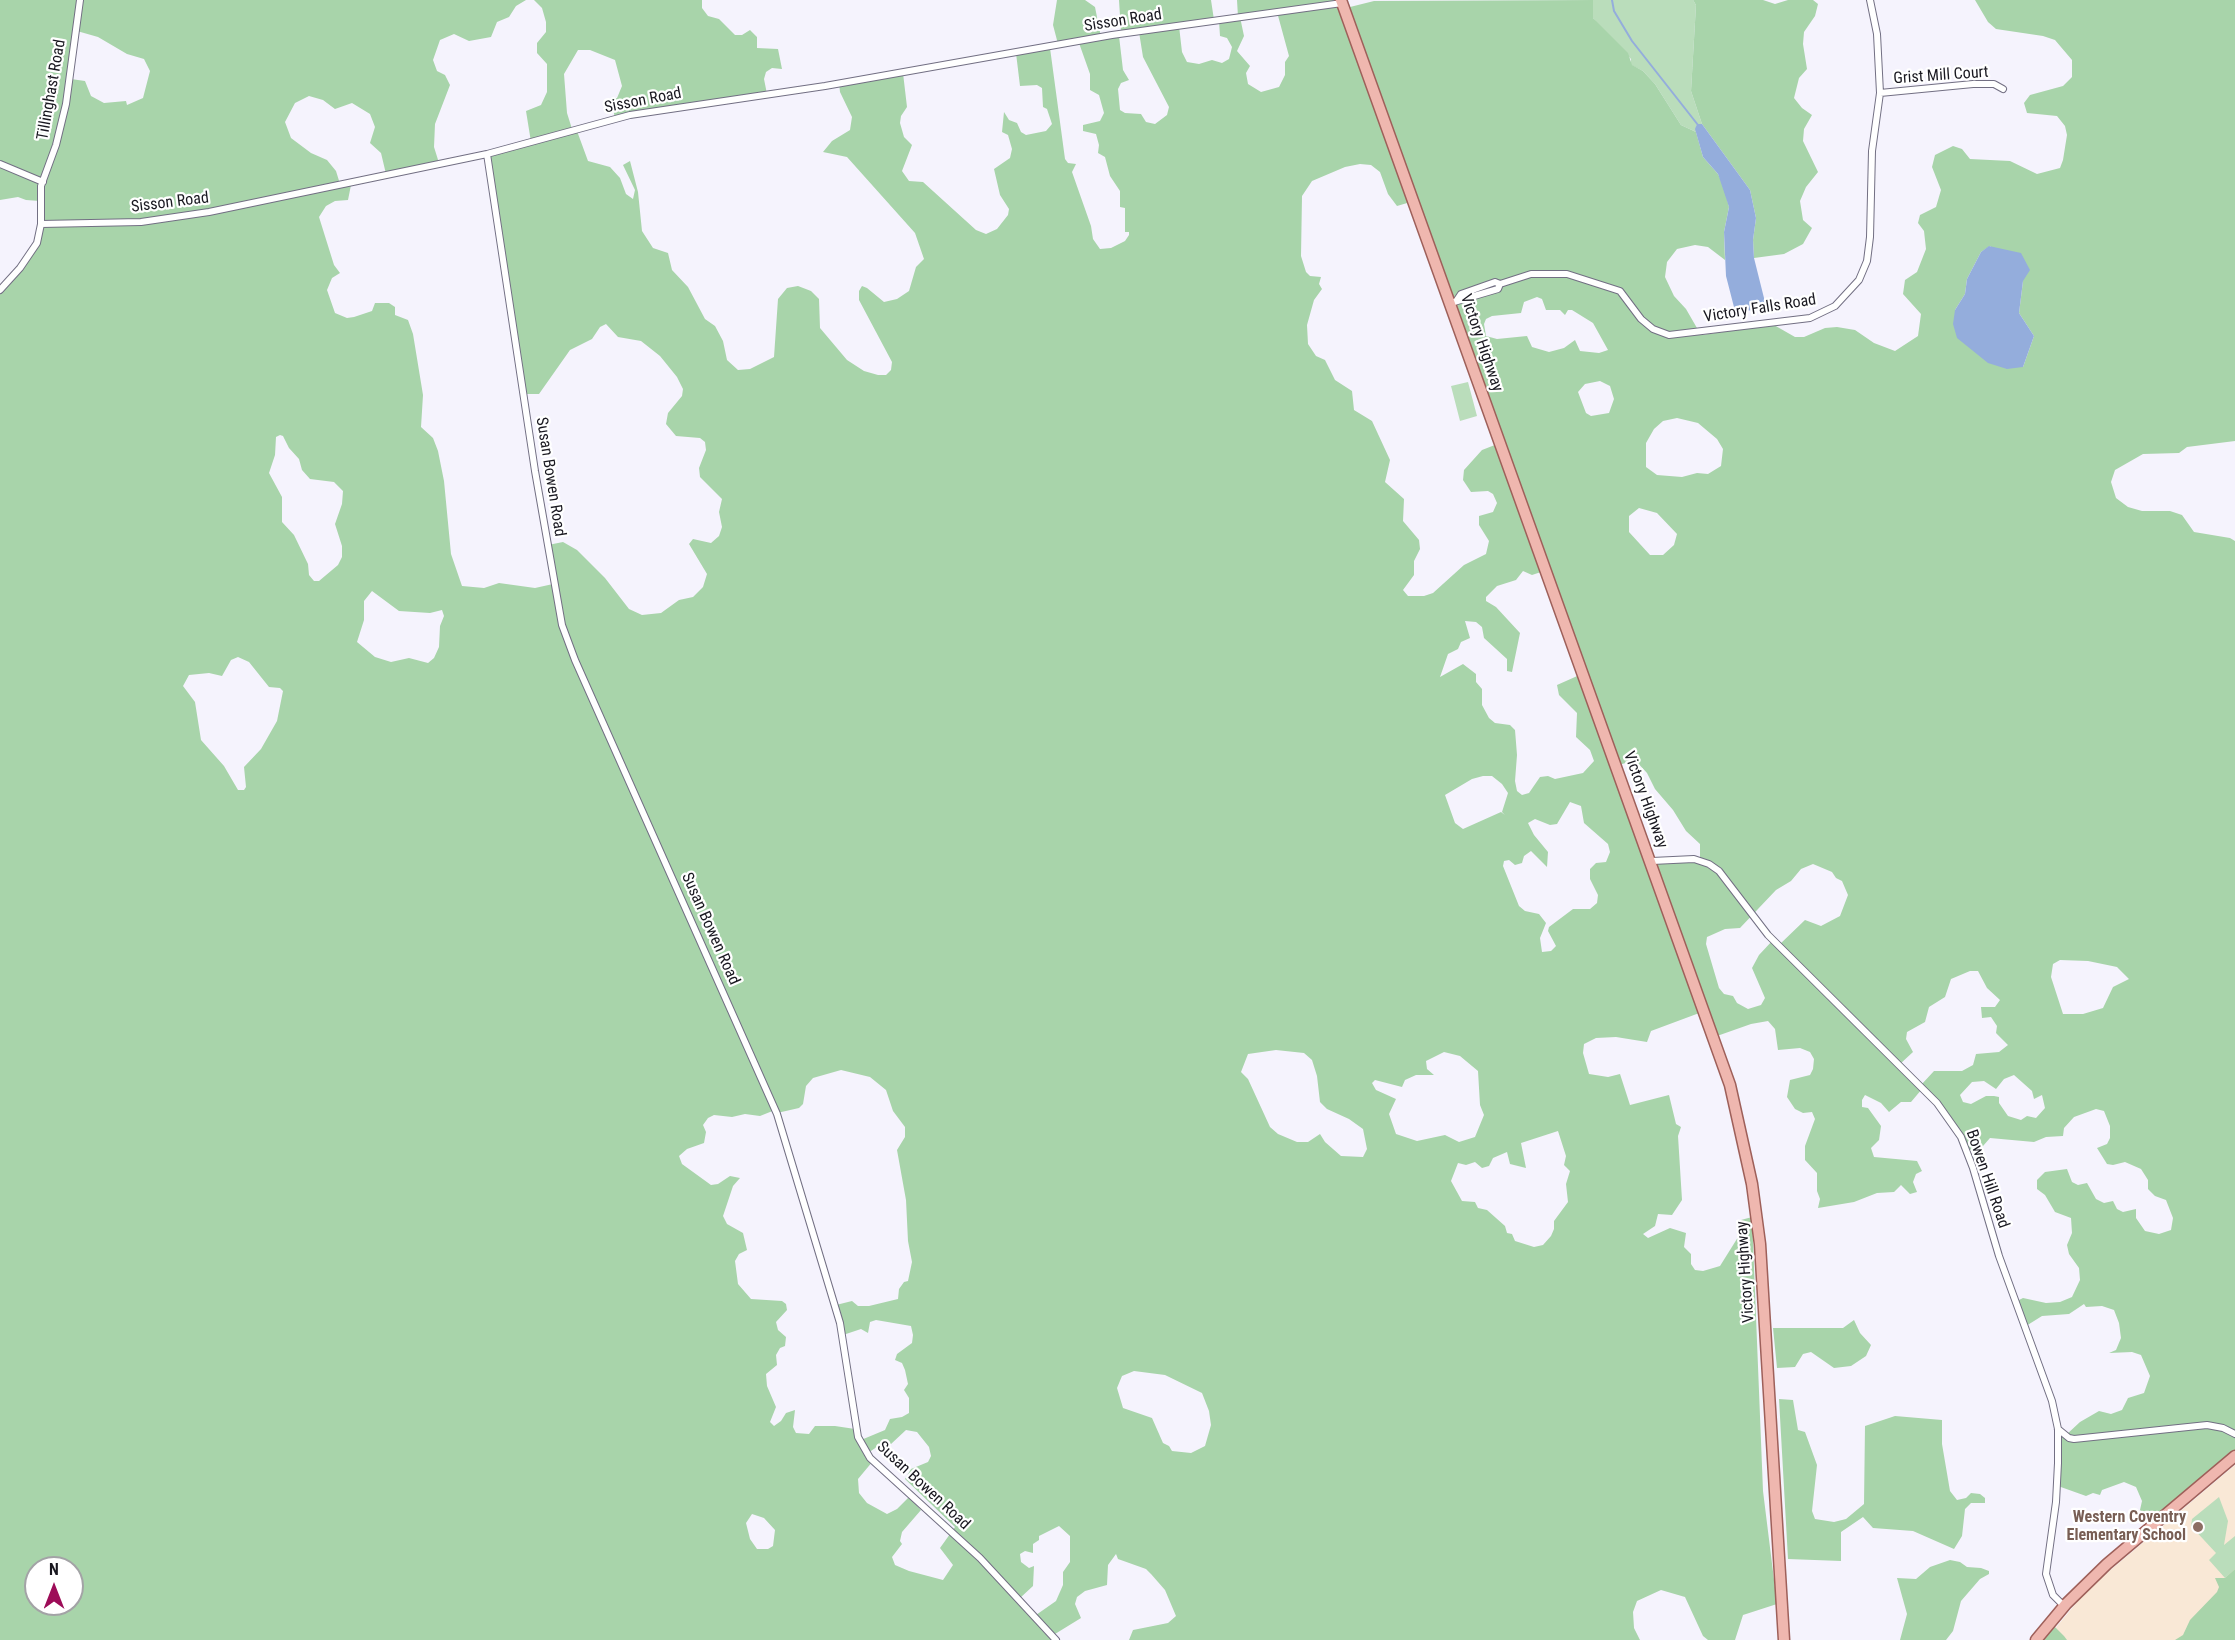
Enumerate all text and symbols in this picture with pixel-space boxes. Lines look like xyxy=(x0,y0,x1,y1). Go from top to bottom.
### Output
street label: Sisson Road xyxy=(1083,5,1163,37)
street label: Tillinghast Road xyxy=(34,38,70,142)
street label: Grist Mill Court xyxy=(1893,63,1989,89)
street label: Sisson Road xyxy=(603,84,683,118)
street label: Sisson Road xyxy=(130,189,210,217)
street label: Victory Falls Road xyxy=(1702,291,1818,327)
street label: Victory Highway xyxy=(1455,292,1507,394)
street label: Susan Bowen Road xyxy=(531,416,569,538)
street label: Victory Highway xyxy=(1619,749,1671,851)
street label: Susan Bowen Road xyxy=(677,870,743,988)
street label: Bowen Hill Road xyxy=(1961,1127,2013,1231)
street label: Victory Highway xyxy=(1733,1221,1759,1323)
street label: Susan Bowen Road xyxy=(872,1438,974,1534)
place label: Western Coventry Elementary School xyxy=(2067,1508,2186,1546)
marker: Western Coventry Elementary School xyxy=(2191,1520,2205,1534)
north arrow xyxy=(24,1556,84,1616)
text: N xyxy=(49,1560,59,1579)

